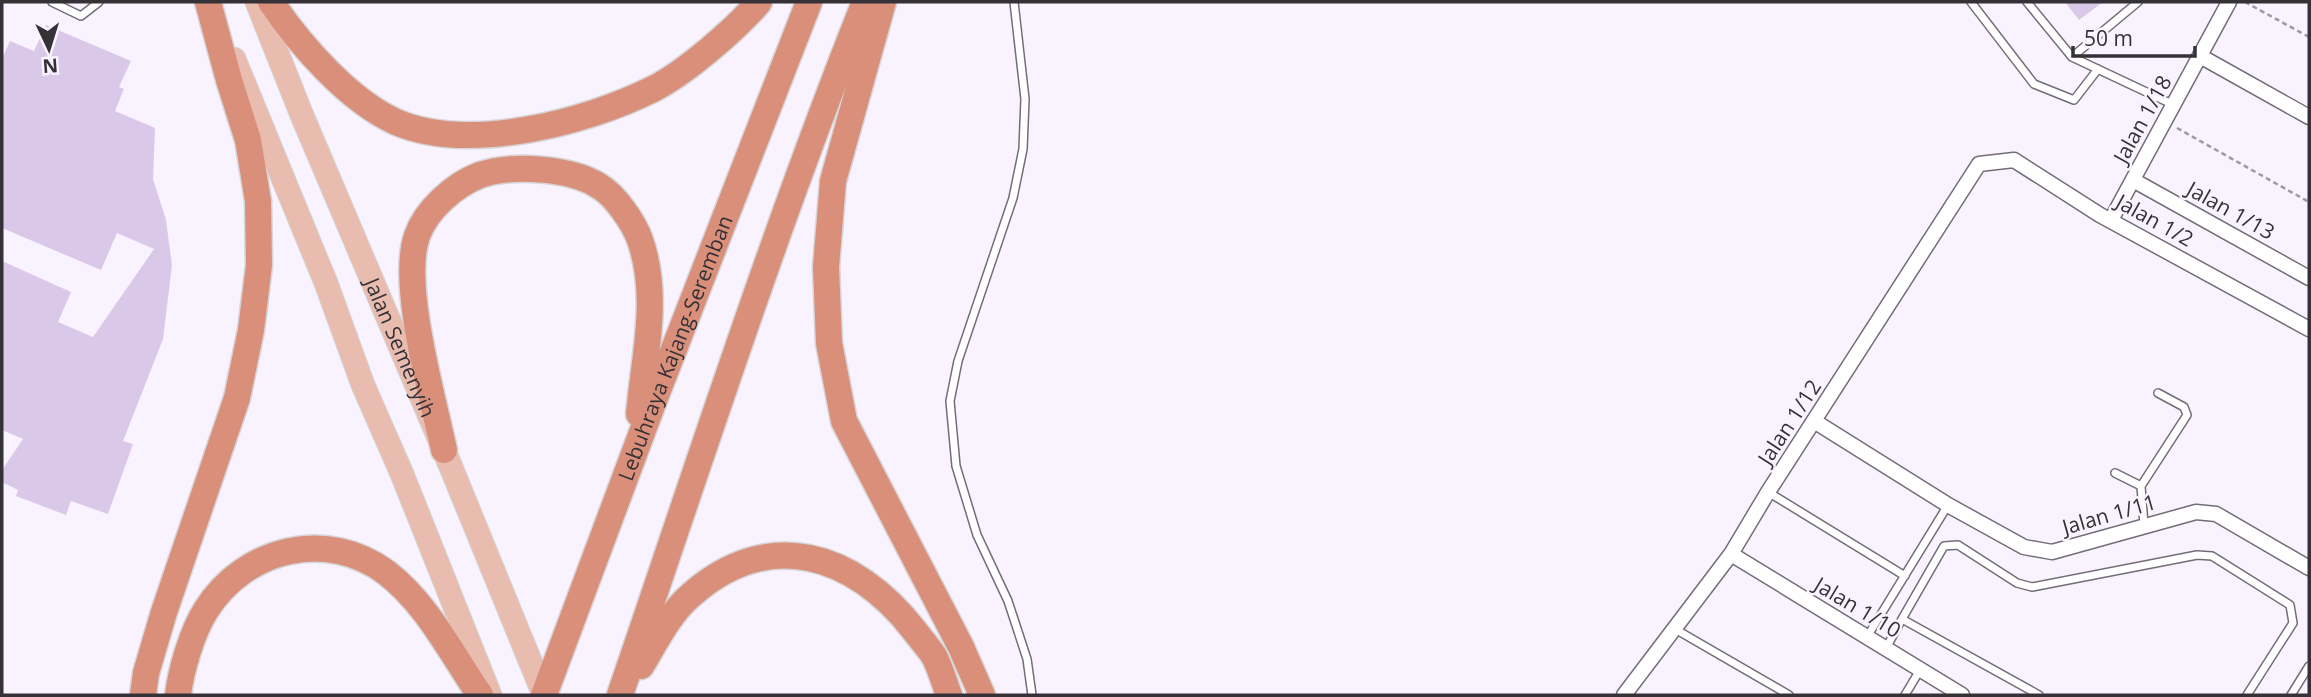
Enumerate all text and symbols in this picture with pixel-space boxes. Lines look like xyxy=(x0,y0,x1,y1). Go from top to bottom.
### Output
north arrow xyxy=(14,14,84,84)
scale bar xyxy=(2073,14,2196,58)
text: 50 m xyxy=(2084,24,2133,52)
text: N xyxy=(42,52,59,79)
street label: Jalan 1/18 xyxy=(2105,70,2178,170)
street label: Jalan 1/13 xyxy=(2180,173,2280,246)
street label: Jalan 1/2 xyxy=(2110,186,2199,253)
street label: Lebuhraya Kajang-Seremban xyxy=(611,211,739,485)
street label: Jalan Semenyih xyxy=(358,272,442,421)
street label: Jalan 1/12 xyxy=(1750,374,1827,472)
street label: Jalan 1/11 xyxy=(2057,487,2159,541)
street label: Jalan 1/10 xyxy=(1808,569,1907,644)

